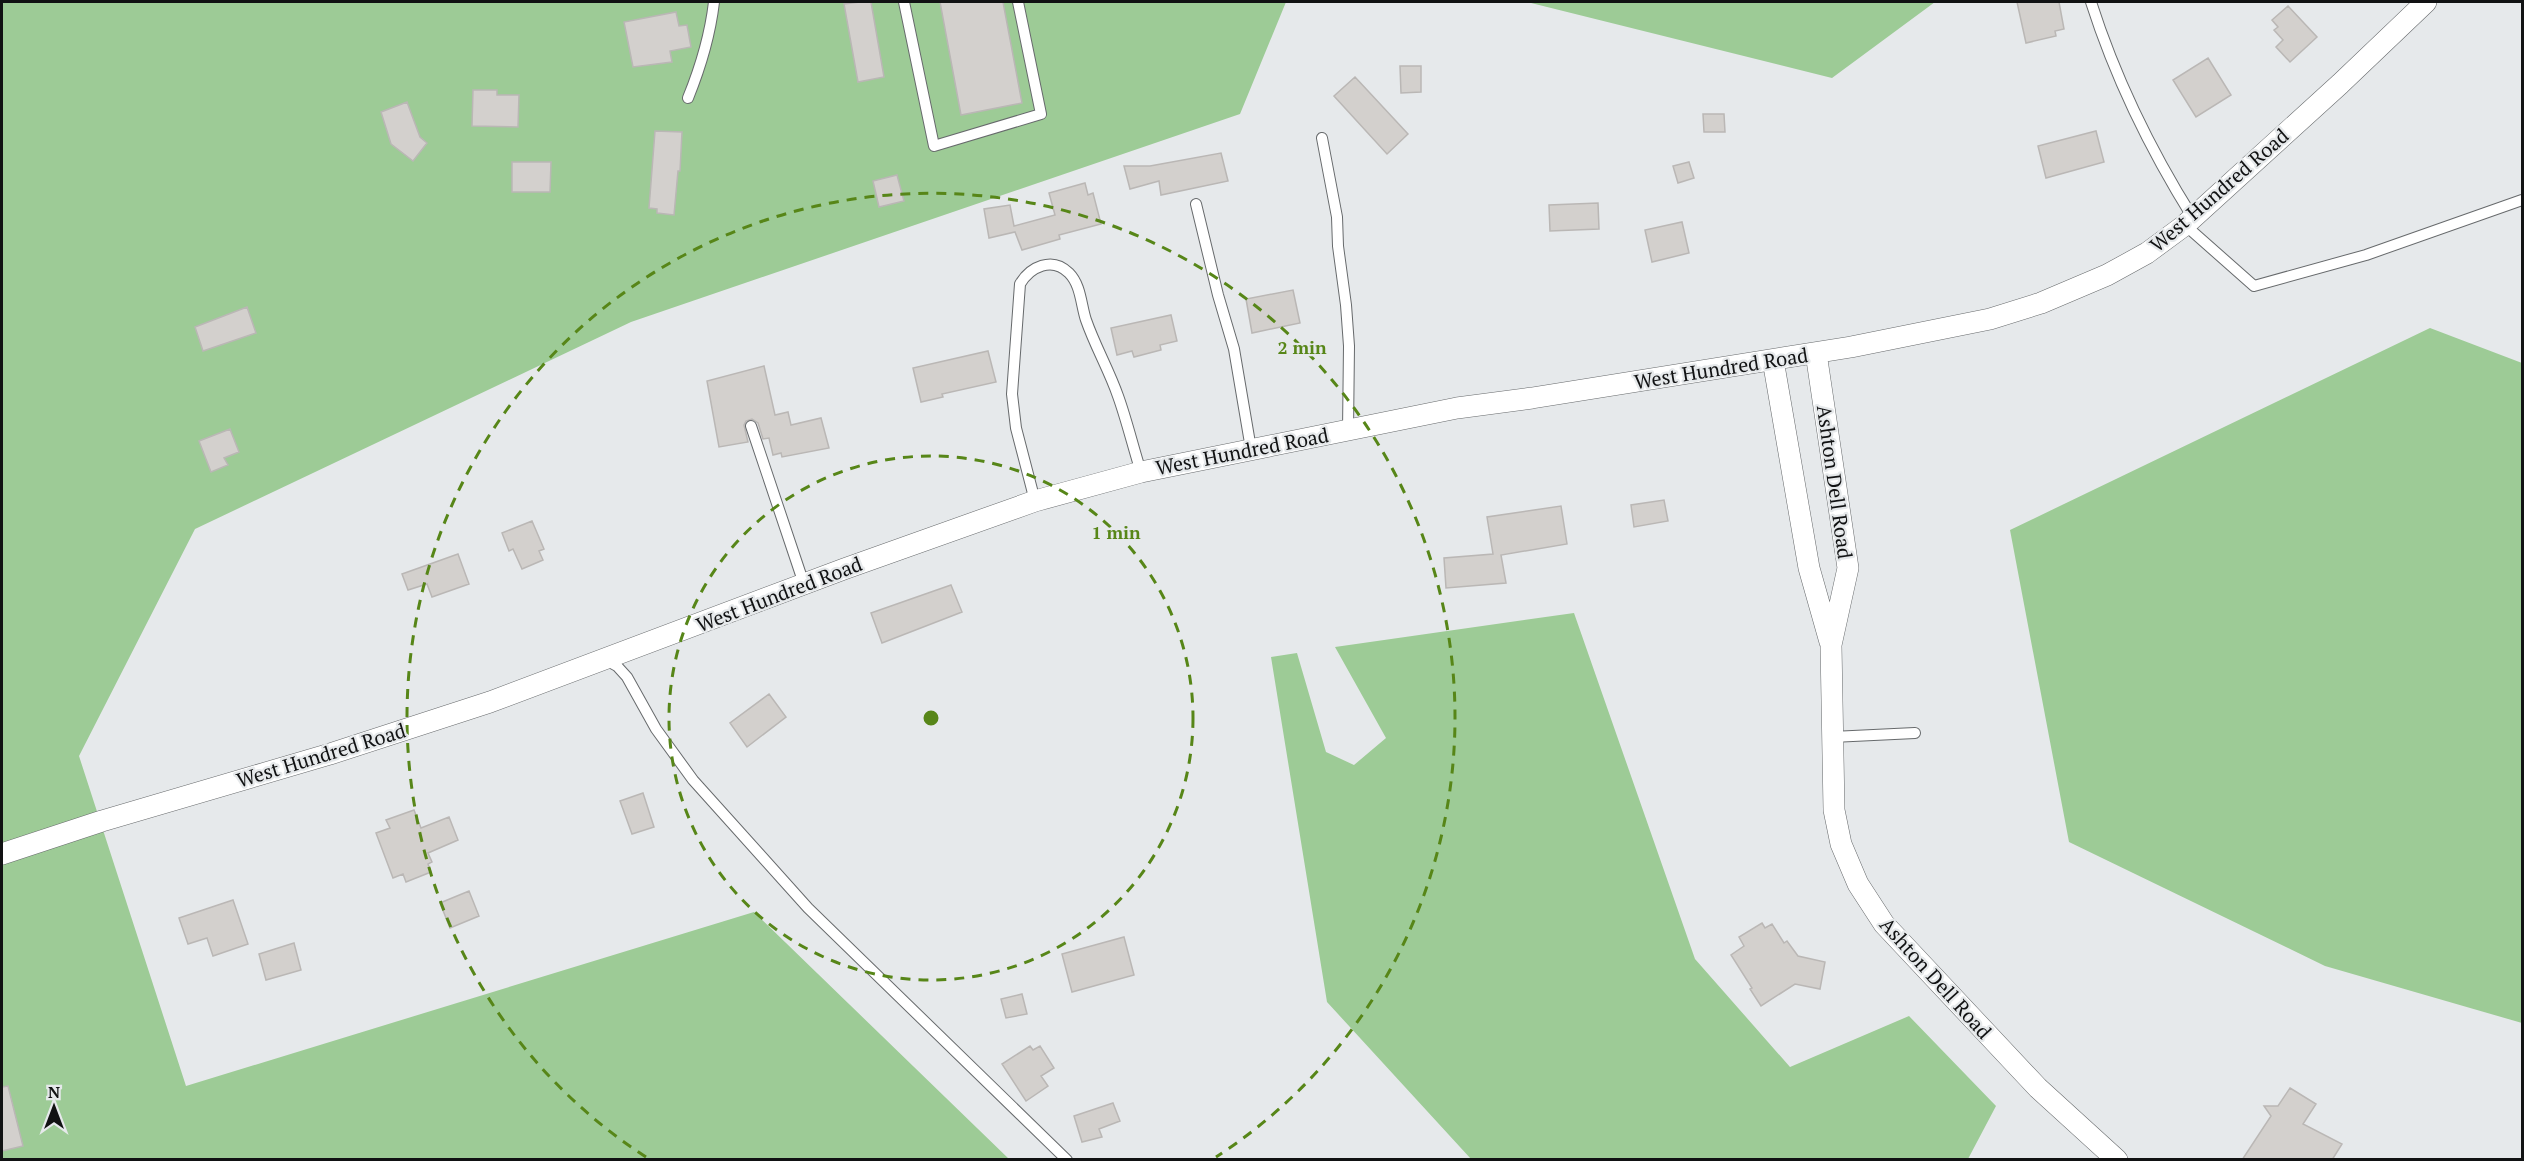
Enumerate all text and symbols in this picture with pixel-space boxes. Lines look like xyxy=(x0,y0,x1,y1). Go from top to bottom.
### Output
street label: West Hundred Road xyxy=(2144,122,2294,258)
text: 2 min xyxy=(1277,335,1327,359)
street label: West Hundred Road xyxy=(1632,341,1810,395)
street label: Ashton Dell Road xyxy=(1811,403,1859,561)
street label: West Hundred Road xyxy=(1153,421,1331,481)
text: 1 min xyxy=(1091,520,1141,544)
street label: West Hundred Road xyxy=(692,550,866,638)
centre of rings xyxy=(921,708,941,728)
street label: West Hundred Road xyxy=(233,716,409,794)
street label: Ashton Dell Road xyxy=(1874,911,1998,1045)
north arrow xyxy=(24,1077,84,1137)
text: N xyxy=(48,1081,60,1103)

